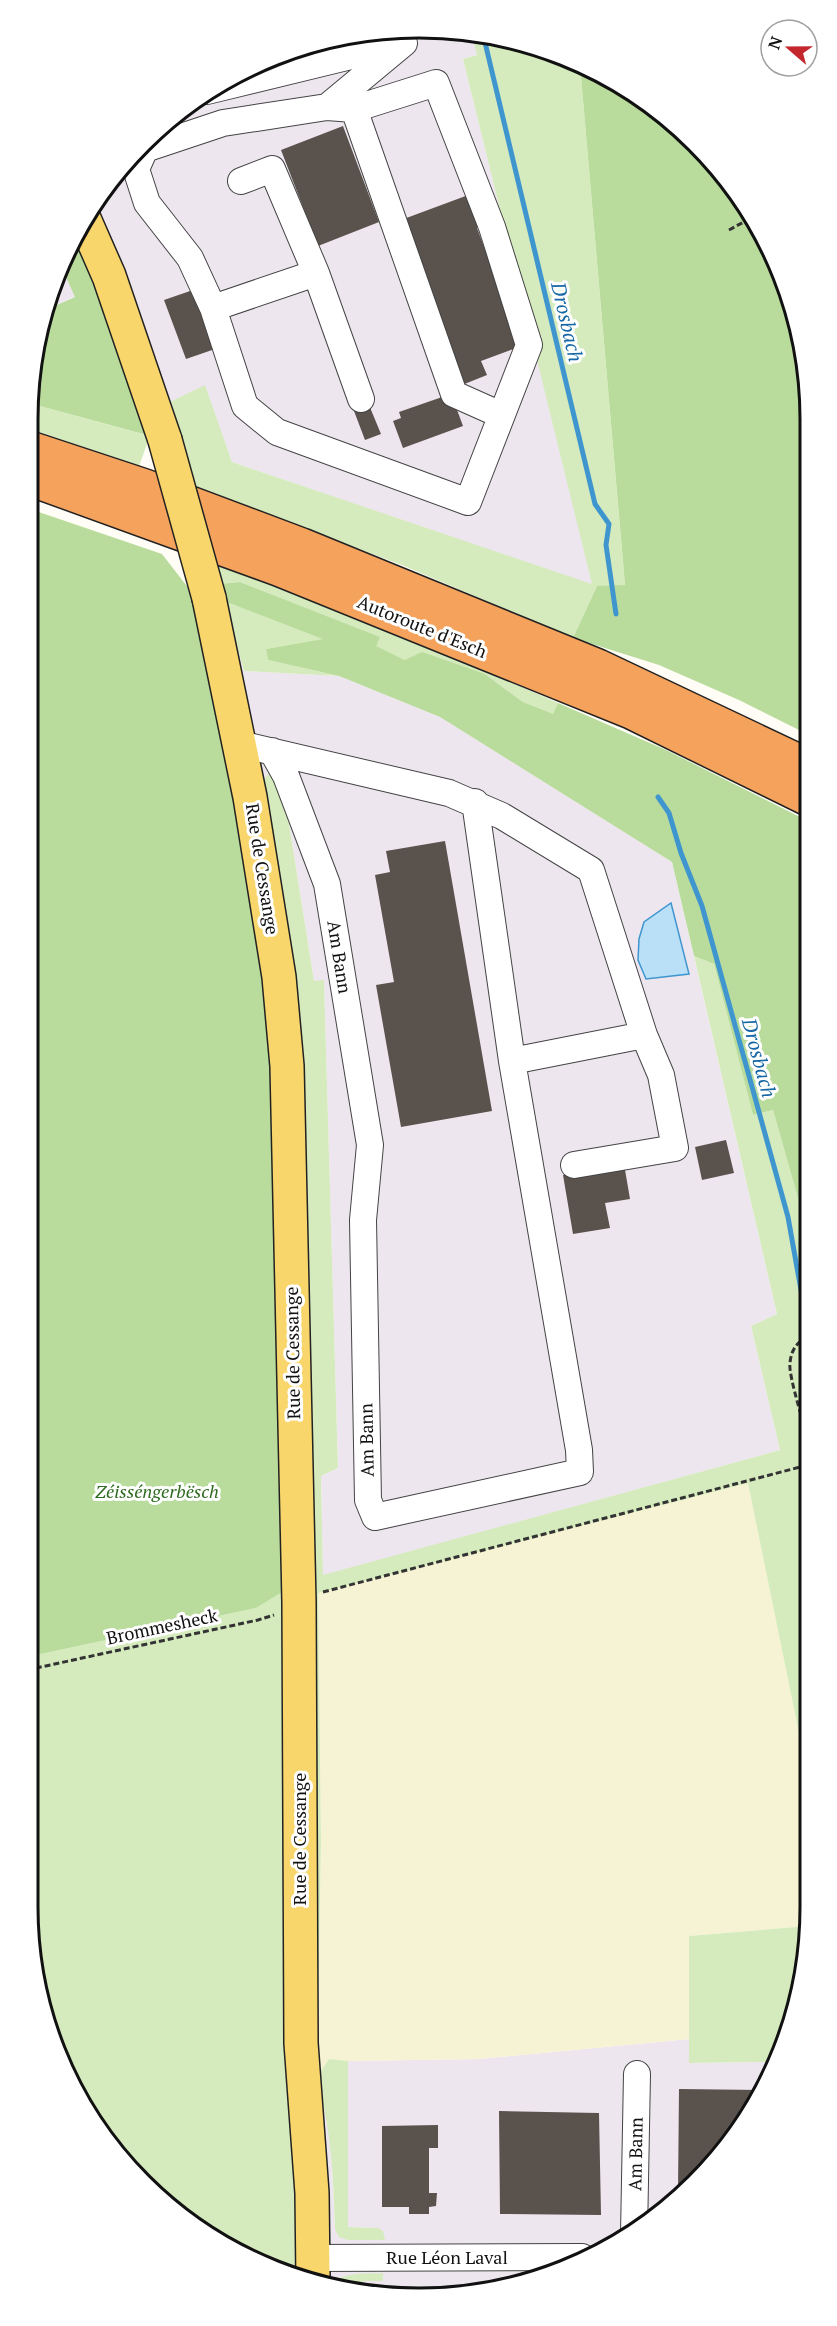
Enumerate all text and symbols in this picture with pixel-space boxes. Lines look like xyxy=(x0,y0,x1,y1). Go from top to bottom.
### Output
north arrow xyxy=(759,18,819,78)
text: N xyxy=(762,33,787,52)
water label: Drosbach xyxy=(545,278,590,365)
street label: Autoroute d'Esch xyxy=(354,589,491,663)
street label: Rue de Cessange xyxy=(241,801,285,936)
street label: Am Bann xyxy=(322,919,358,995)
water label: Drosbach xyxy=(736,1014,783,1101)
street label: Rue de Cessange xyxy=(279,1286,305,1420)
street label: Am Bann xyxy=(353,1403,379,1477)
park label: Zéisséngerbësch xyxy=(95,1479,219,1503)
street label: Brommesheck xyxy=(104,1602,220,1650)
street label: Rue de Cessange xyxy=(287,1773,311,1905)
street label: Am Bann xyxy=(622,2117,648,2191)
street label: Rue Léon Laval xyxy=(386,2245,508,2269)

